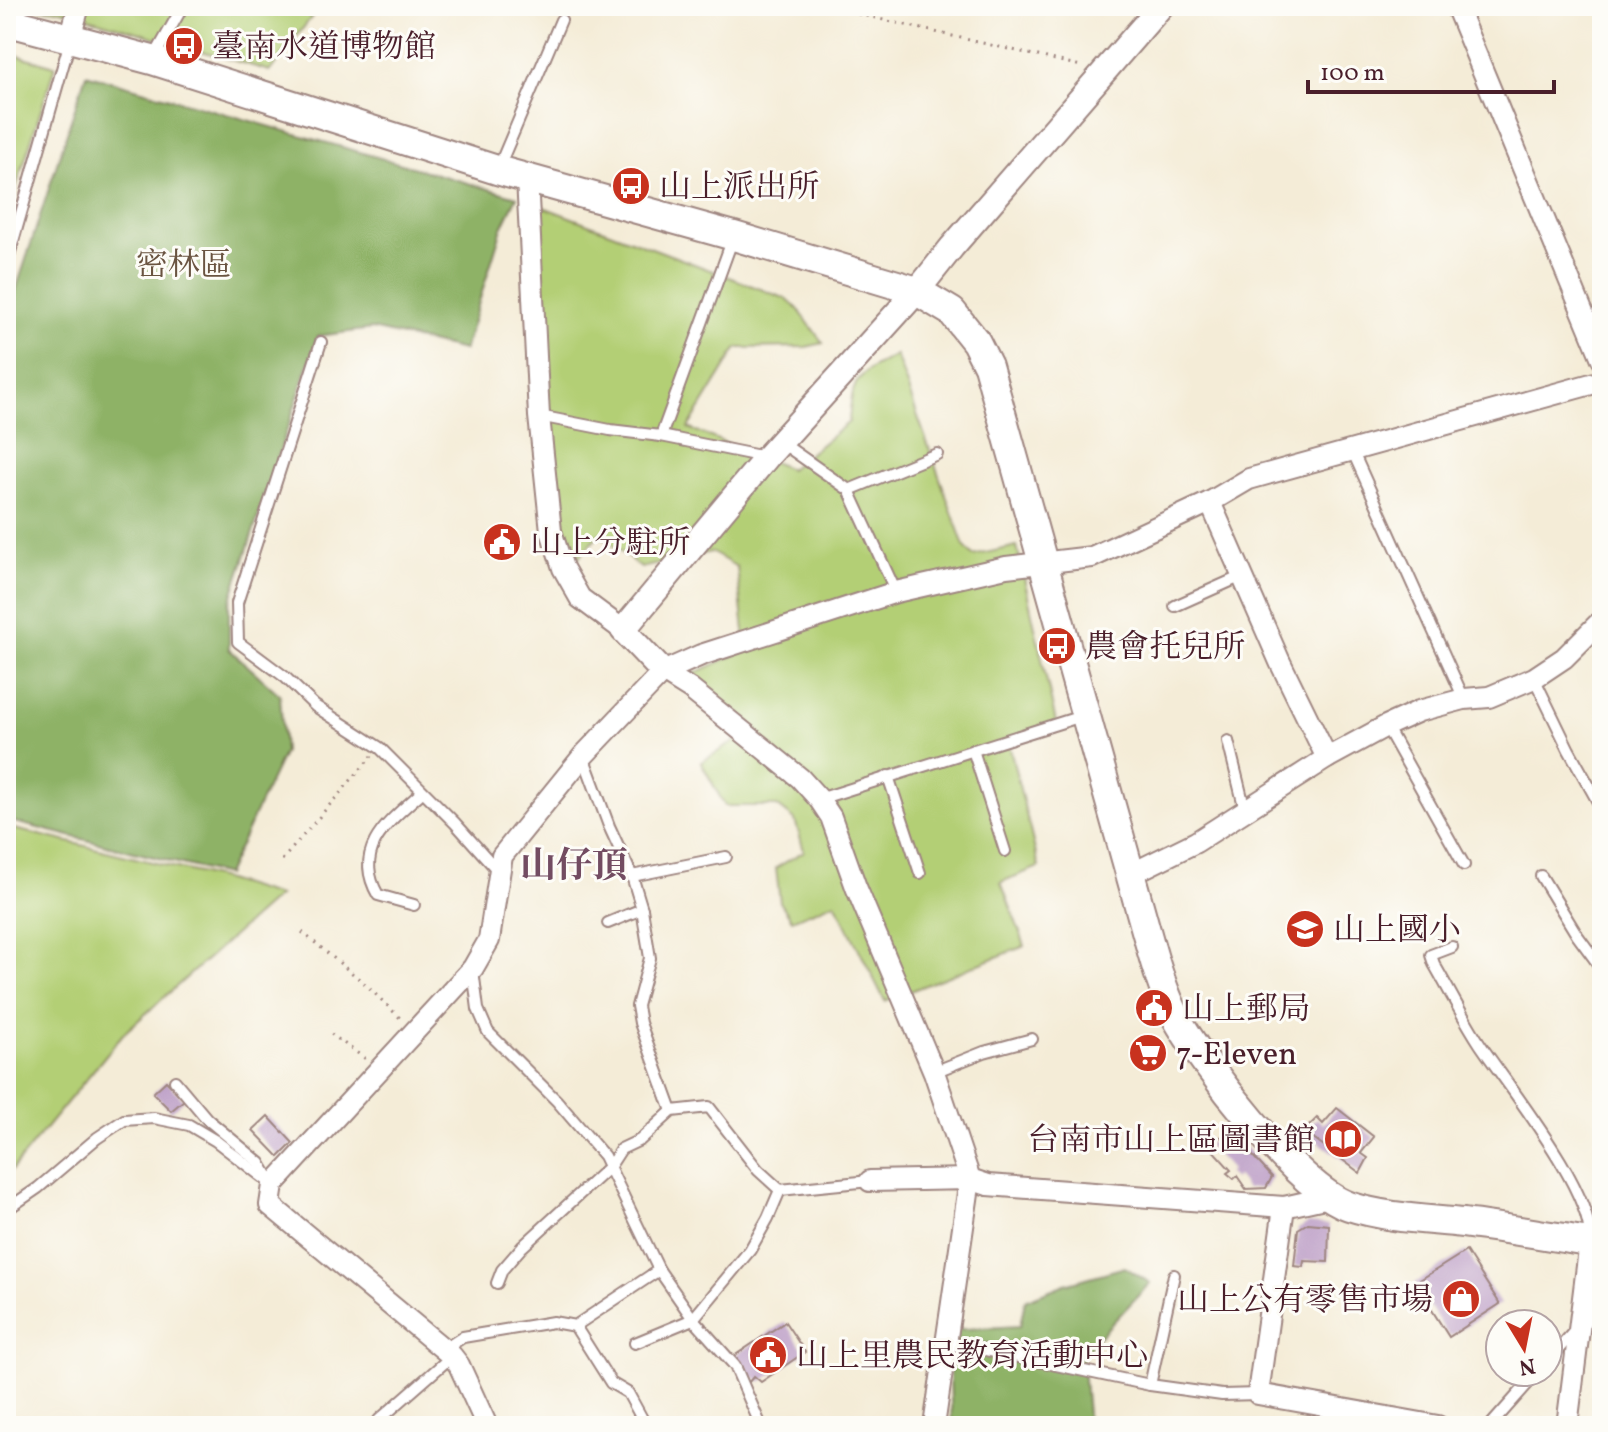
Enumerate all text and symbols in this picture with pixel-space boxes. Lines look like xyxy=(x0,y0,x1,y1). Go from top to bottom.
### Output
bus stop icon: 臺南水道博物館 xyxy=(163,25,205,67)
place label: 臺南水道博物館 xyxy=(212,27,436,71)
scale bar xyxy=(1308,44,1554,94)
text: 100 m xyxy=(1320,57,1385,91)
bus stop icon: 山上派出所 xyxy=(610,165,652,207)
place label: 山上派出所 xyxy=(659,167,819,211)
park label: 密林區 xyxy=(136,245,232,289)
public building icon: 山上分駐所 xyxy=(481,521,523,563)
place label: 山上分駐所 xyxy=(530,523,690,567)
bus stop icon: 農會托兒所 xyxy=(1036,625,1078,667)
place label: 農會托兒所 xyxy=(1085,627,1245,671)
district label: 山仔頂 xyxy=(520,843,628,893)
school or university icon: 山上國小 xyxy=(1284,908,1326,950)
place label: 山上國小 xyxy=(1333,910,1461,954)
public building icon: 山上郵局 xyxy=(1133,987,1175,1029)
place label: 山上郵局 xyxy=(1182,989,1310,1033)
supermarket icon: 7-Eleven xyxy=(1127,1032,1169,1074)
place label: 7-Eleven xyxy=(1176,1034,1297,1078)
library icon: 台南市山上區圖書館 xyxy=(1322,1118,1364,1160)
place label: 台南市山上區圖書館 xyxy=(1027,1120,1315,1164)
shop icon: 山上公有零售市場 xyxy=(1440,1278,1482,1320)
place label: 山上公有零售市場 xyxy=(1177,1280,1433,1324)
north arrow xyxy=(1484,1308,1564,1388)
public building icon: 山上里農民教育活動中心 xyxy=(747,1334,789,1376)
place label: 山上里農民教育活動中心 xyxy=(796,1336,1148,1380)
text: N xyxy=(1516,1349,1538,1382)

